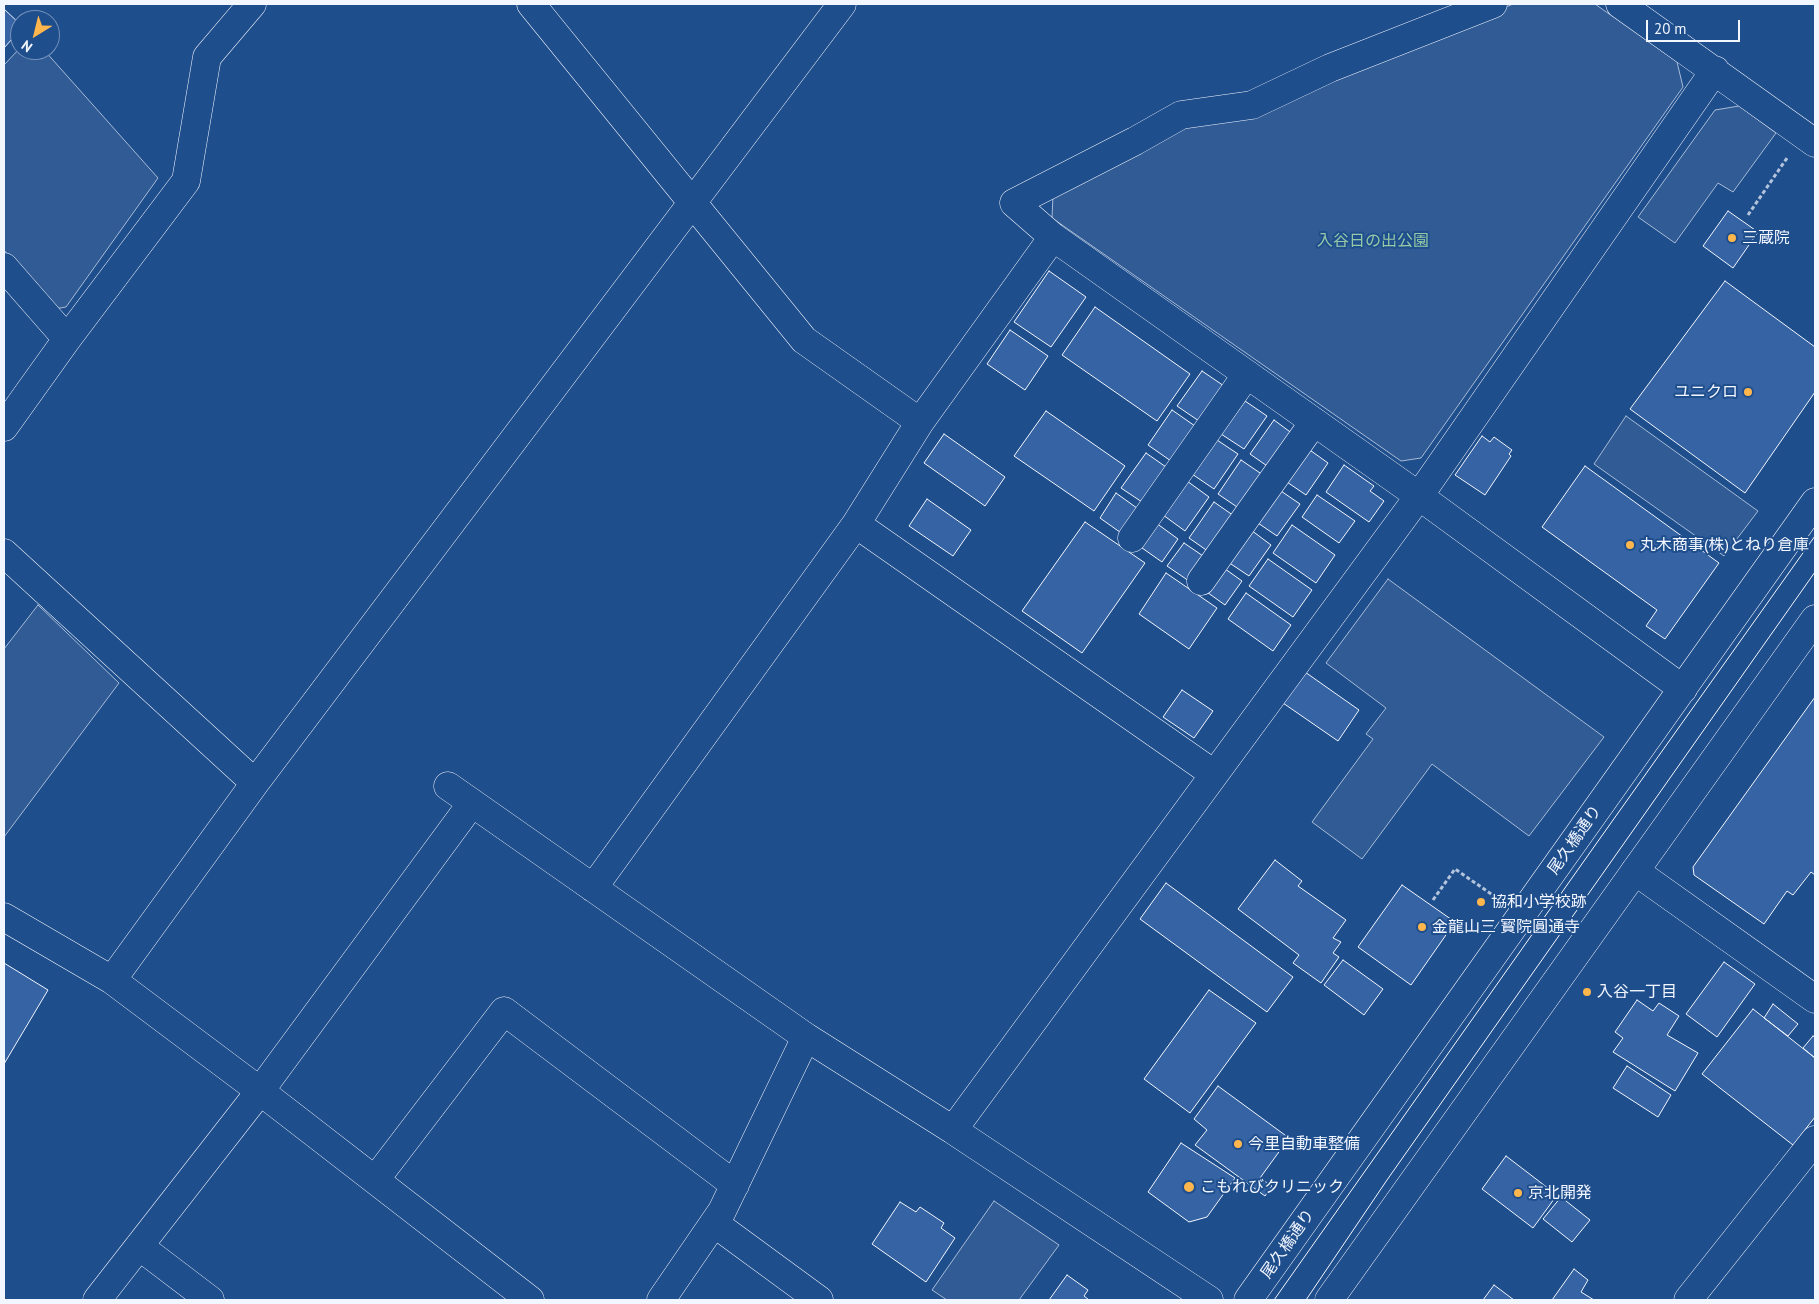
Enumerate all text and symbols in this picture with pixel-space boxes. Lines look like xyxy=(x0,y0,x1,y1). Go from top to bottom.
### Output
north arrow xyxy=(10,10,60,60)
scale bar xyxy=(1649,10,1743,42)
text: 20 m xyxy=(1654,19,1687,38)
text: N xyxy=(18,36,36,56)
place label: 三蔵院 xyxy=(1742,228,1790,248)
park label: 入谷日の出公園 xyxy=(1317,231,1429,251)
marker: 三蔵院 xyxy=(1726,232,1738,244)
place label: ユニクロ xyxy=(1674,382,1738,402)
marker: ユニクロ xyxy=(1742,386,1754,398)
place label: 丸木商事(株)とねり倉庫 xyxy=(1640,535,1809,555)
marker: 丸木商事(株)とねり倉庫 xyxy=(1624,539,1636,551)
street label: 尾久橋通り xyxy=(1544,802,1606,878)
place label: 協和小学校跡 xyxy=(1491,892,1587,912)
marker: 協和小学校跡 xyxy=(1475,896,1487,908)
place label: 金龍山三 寳院圓通寺 xyxy=(1432,917,1580,937)
marker: 金龍山三 寳院圓通寺 xyxy=(1416,921,1428,933)
place label: 入谷一丁目 xyxy=(1597,982,1677,1002)
marker: 入谷一丁目 xyxy=(1581,986,1593,998)
place label: 今里自動車整備 xyxy=(1248,1134,1360,1154)
marker: 今里自動車整備 xyxy=(1232,1138,1244,1150)
place label: こもれびクリニック xyxy=(1200,1177,1344,1197)
marker: こもれびクリニック xyxy=(1182,1180,1196,1194)
place label: 京北開発 xyxy=(1528,1183,1592,1203)
marker: 京北開発 xyxy=(1512,1187,1524,1199)
street label: 尾久橋通り xyxy=(1257,1206,1319,1282)

